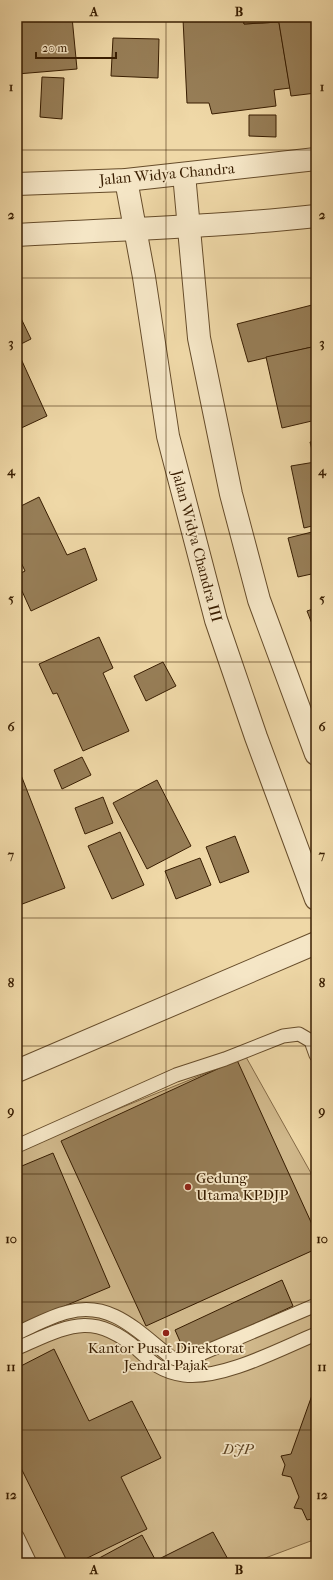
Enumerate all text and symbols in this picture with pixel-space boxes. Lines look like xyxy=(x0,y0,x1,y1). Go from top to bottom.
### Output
text: A xyxy=(89,4,99,19)
text: B xyxy=(235,4,244,19)
scale bar xyxy=(36,34,116,60)
text: 20 m xyxy=(42,41,67,55)
text: 1 xyxy=(9,79,14,94)
text: 1 xyxy=(320,79,325,94)
street label: Jalan Widya Chandra xyxy=(98,159,236,189)
text: 2 xyxy=(8,207,15,222)
text: 2 xyxy=(319,207,326,222)
text: 3 xyxy=(8,335,14,351)
text: 3 xyxy=(319,335,325,351)
text: 4 xyxy=(6,463,16,479)
text: 4 xyxy=(317,463,327,479)
street label: Jalan Widya Chandra III xyxy=(168,467,226,624)
text: 5 xyxy=(8,591,14,606)
text: 5 xyxy=(319,591,325,606)
text: 6 xyxy=(7,719,15,734)
text: 6 xyxy=(318,719,326,734)
text: 7 xyxy=(7,847,15,862)
text: 7 xyxy=(318,847,326,862)
text: 8 xyxy=(8,975,15,990)
text: 8 xyxy=(319,975,326,990)
text: 9 xyxy=(7,1103,15,1119)
text: 9 xyxy=(318,1103,326,1119)
place label: Gedung Utama KPDJP xyxy=(196,1169,288,1204)
marker: Gedung Utama KPDJP xyxy=(183,1182,193,1192)
text: 10 xyxy=(5,1231,17,1246)
text: 10 xyxy=(316,1231,328,1246)
marker: Kantor Pusat Direktorat Jendral Pajak xyxy=(161,1328,171,1338)
place label: Kantor Pusat Direktorat Jendral Pajak xyxy=(88,1339,245,1374)
text: 11 xyxy=(6,1359,16,1374)
text: 11 xyxy=(317,1359,327,1374)
park label: DJP xyxy=(222,1440,254,1458)
text: 12 xyxy=(5,1487,17,1502)
text: 12 xyxy=(316,1487,328,1502)
text: A xyxy=(89,1562,99,1577)
text: B xyxy=(235,1562,244,1577)

